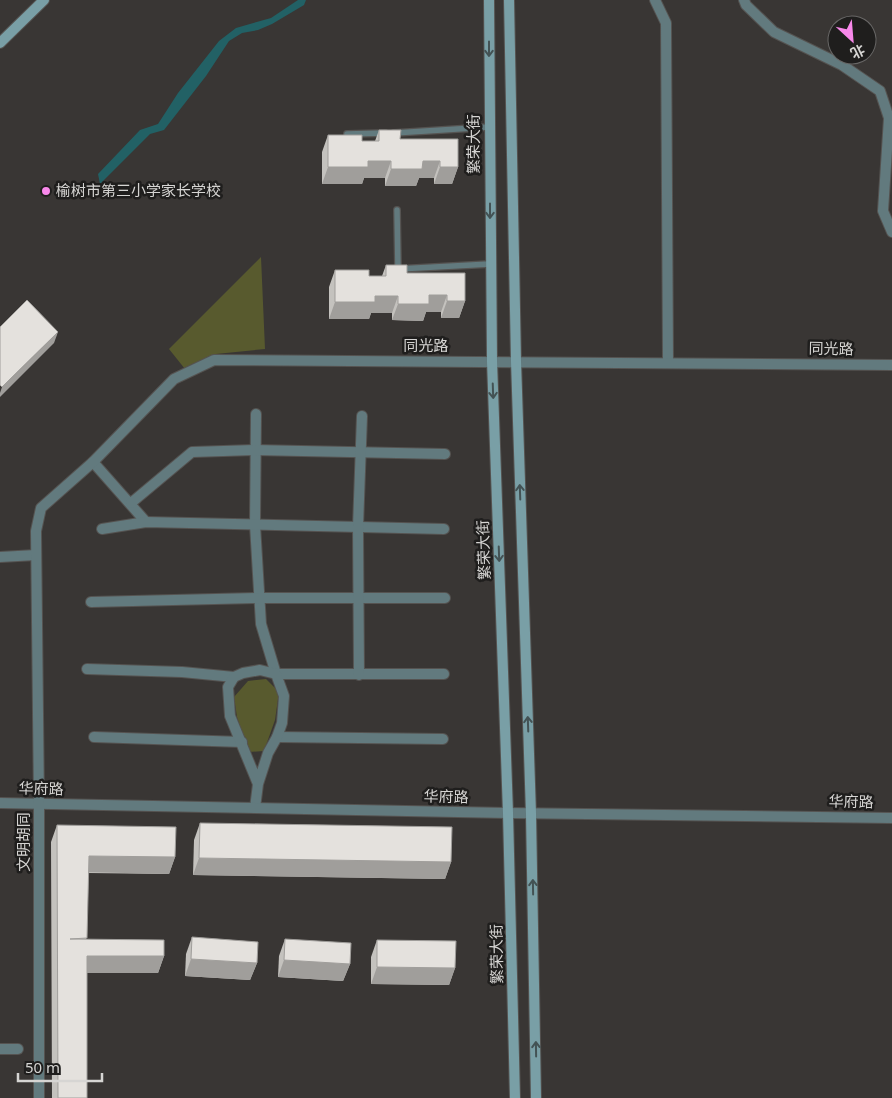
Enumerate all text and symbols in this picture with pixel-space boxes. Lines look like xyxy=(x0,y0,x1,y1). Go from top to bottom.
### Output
north arrow xyxy=(827,15,877,65)
one-way arrow xyxy=(484,40,494,56)
text: 北 xyxy=(847,41,868,64)
street label: 繁荣大街 xyxy=(463,114,483,174)
place label: 榆树市第三小学家长学校 xyxy=(56,180,221,200)
marker: 榆树市第三小学家长学校 xyxy=(40,185,52,197)
one-way arrow xyxy=(485,202,495,219)
street label: 同光路 xyxy=(403,335,449,355)
street label: 同光路 xyxy=(808,338,854,358)
one-way arrow xyxy=(488,382,498,399)
one-way arrow xyxy=(516,484,525,500)
street label: 繁荣大街 xyxy=(472,520,494,580)
one-way arrow xyxy=(494,545,503,561)
one-way arrow xyxy=(524,717,533,733)
street label: 华府路 xyxy=(18,778,64,798)
street label: 华府路 xyxy=(423,786,469,806)
street label: 华府路 xyxy=(828,791,874,811)
street label: 文明胡同 xyxy=(13,812,33,872)
one-way arrow xyxy=(528,879,538,896)
street label: 繁荣大街 xyxy=(485,924,507,984)
one-way arrow xyxy=(531,1042,540,1058)
scale bar xyxy=(18,1050,101,1082)
text: 50 m xyxy=(25,1057,60,1077)

